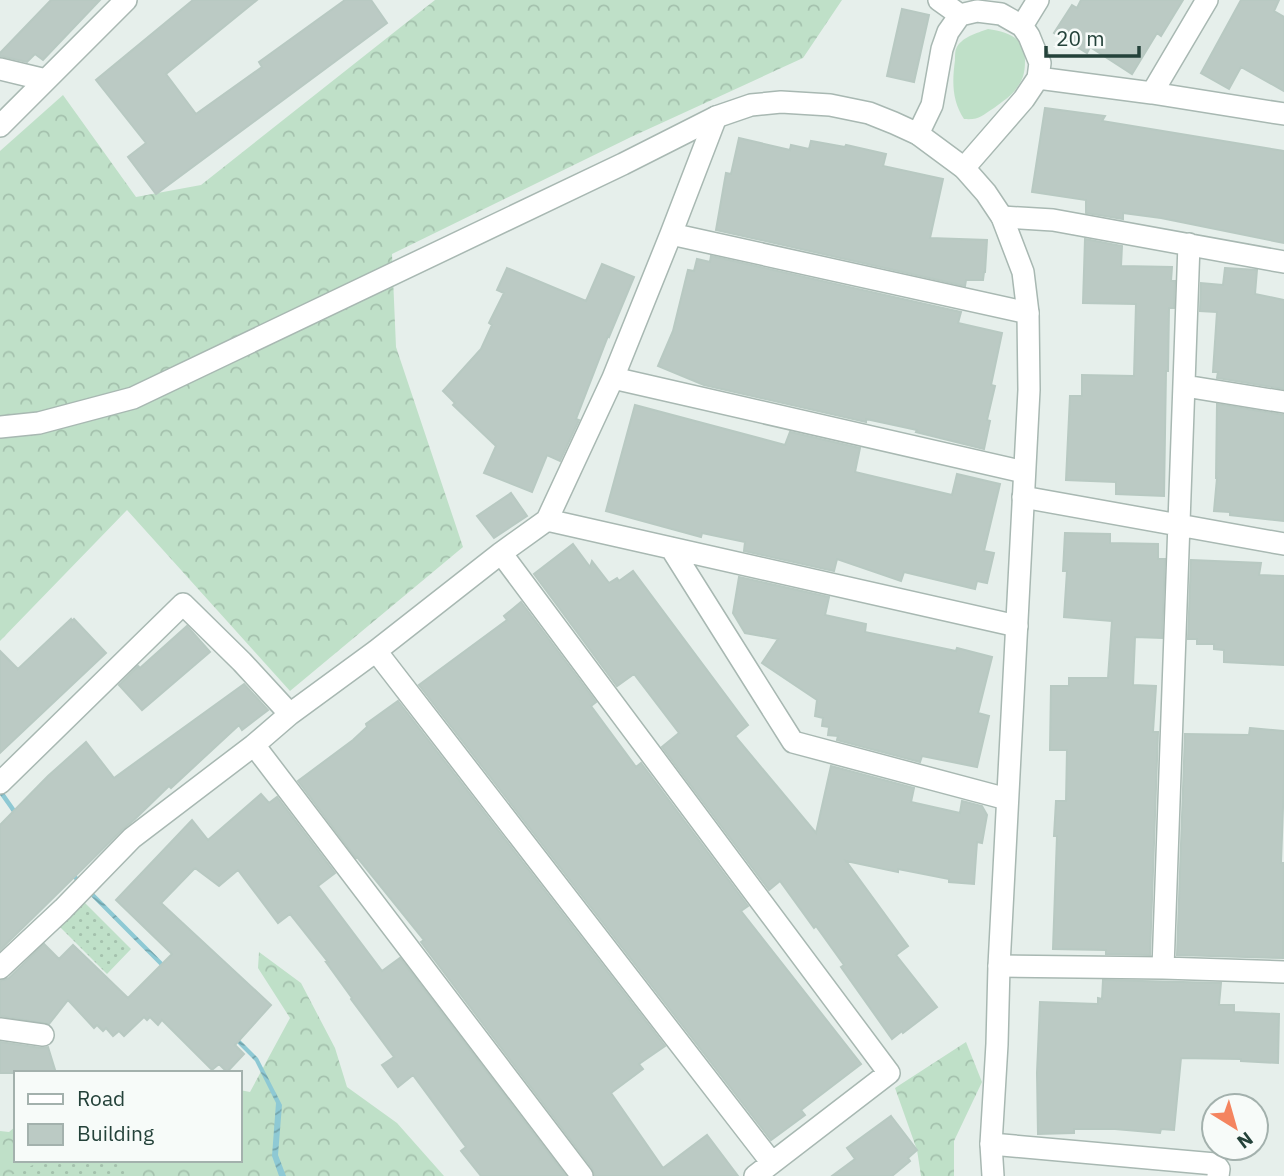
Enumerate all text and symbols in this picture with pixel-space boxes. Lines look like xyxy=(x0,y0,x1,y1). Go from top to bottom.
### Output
scale bar xyxy=(1046,14,1139,58)
text: 20 m xyxy=(1056,24,1105,52)
legend xyxy=(14,1071,242,1162)
text: Road xyxy=(77,1084,125,1112)
north arrow xyxy=(1200,1092,1270,1162)
text: Building xyxy=(77,1119,154,1147)
text: N xyxy=(1233,1127,1258,1154)

